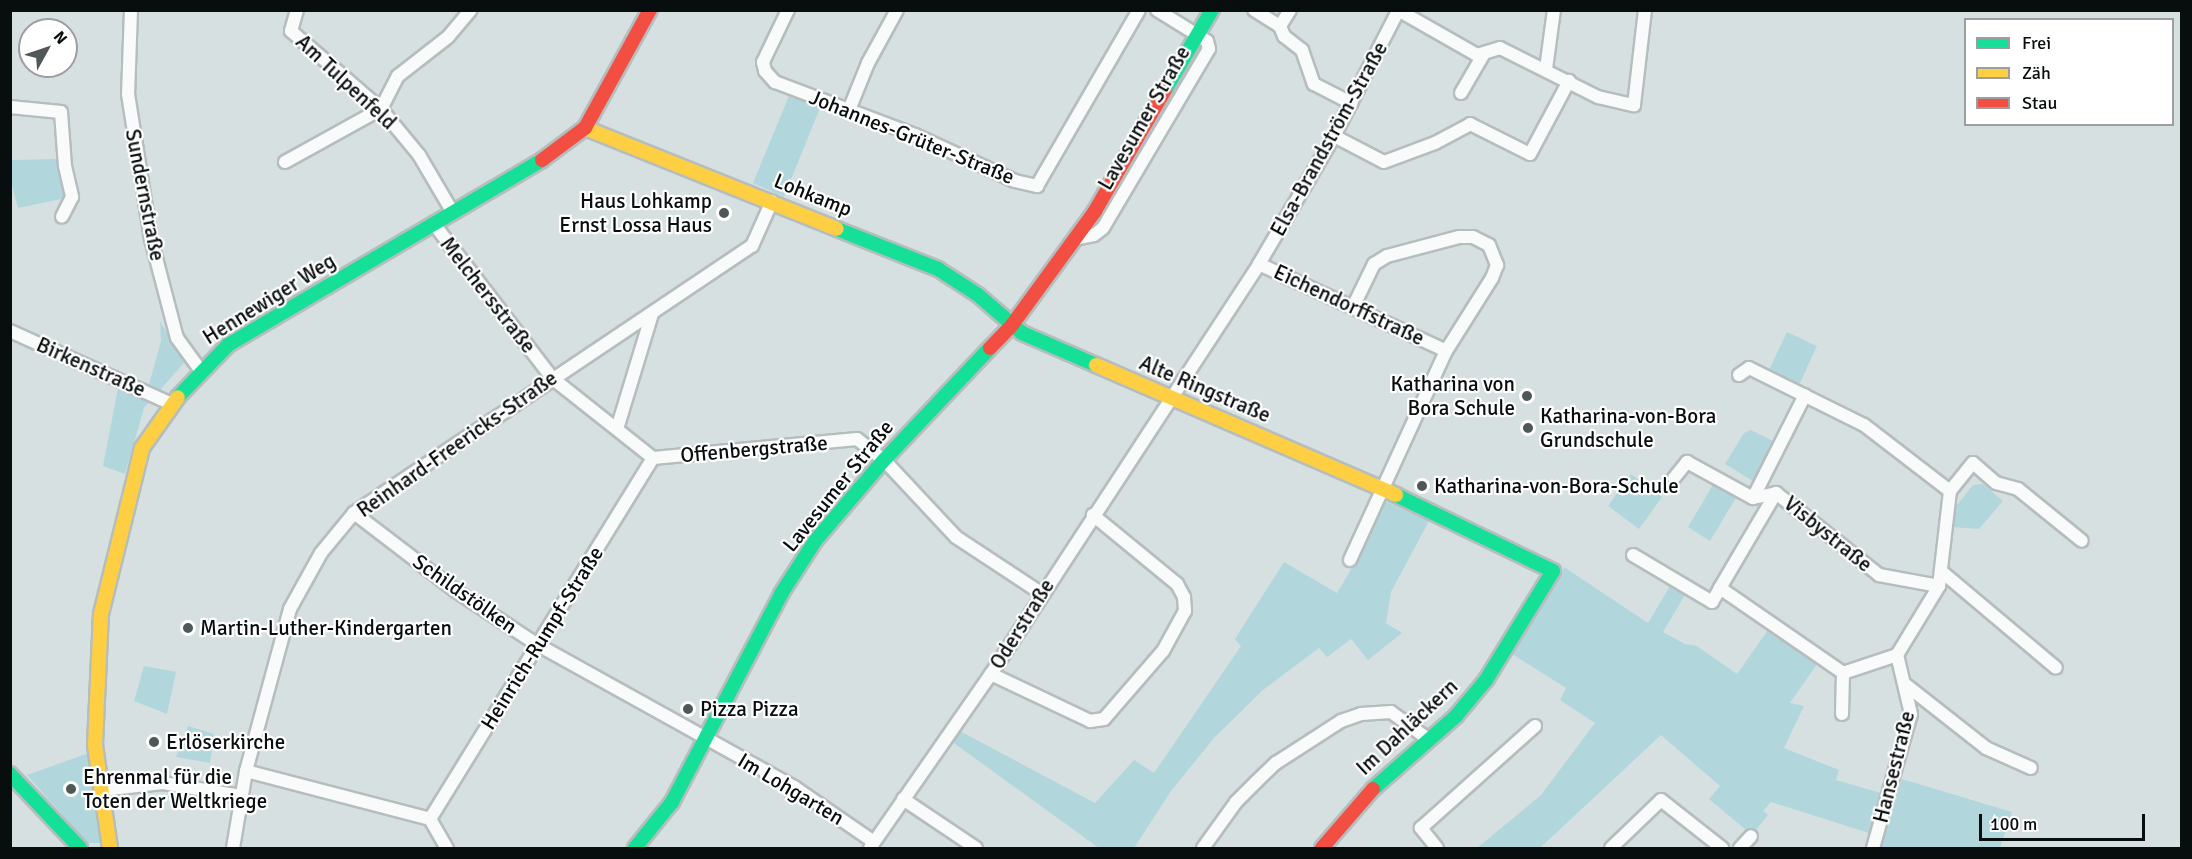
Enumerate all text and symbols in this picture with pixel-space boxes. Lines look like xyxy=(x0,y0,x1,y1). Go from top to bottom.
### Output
north arrow xyxy=(18,18,78,78)
legend xyxy=(1964,18,2174,126)
text: N xyxy=(49,27,71,48)
street label: Am Tulpenfeld xyxy=(291,29,401,135)
text: Frei xyxy=(2022,32,2051,54)
street label: Elsa-Brandström-Straße xyxy=(1265,37,1393,241)
street label: Lavesumer Straße xyxy=(1093,42,1195,194)
text: Zäh xyxy=(2022,62,2051,84)
street label: Johannes-Grüter-Straße xyxy=(806,84,1018,190)
text: Stau xyxy=(2022,92,2057,114)
street label: Sundernstraße xyxy=(120,127,170,263)
street label: Lohkamp xyxy=(770,168,856,222)
place label: Haus Lohkamp Ernst Lossa Haus xyxy=(559,188,712,238)
marker: Haus Lohkamp Ernst Lossa Haus xyxy=(717,206,731,220)
street label: Melchersstraße xyxy=(435,232,541,358)
street label: Hennewiger Weg xyxy=(198,248,340,350)
street label: Eichendorffstraße xyxy=(1270,259,1428,351)
street label: Birkenstraße xyxy=(33,332,149,402)
street label: Alte Ringstraße xyxy=(1136,350,1274,428)
street label: Reinhard-Freericks-Straße xyxy=(352,365,562,523)
place label: Katharina von Bora Schule xyxy=(1390,371,1515,421)
marker: Katharina von Bora Schule xyxy=(1520,389,1534,403)
place label: Katharina-von-Bora Grundschule xyxy=(1540,403,1716,453)
street label: Lavesumer Straße xyxy=(777,415,899,557)
marker: Katharina-von-Bora Grundschule xyxy=(1521,421,1535,435)
street label: Offenbergstraße xyxy=(679,430,829,468)
place label: Katharina-von-Bora-Schule xyxy=(1434,473,1679,499)
marker: Katharina-von-Bora-Schule xyxy=(1415,479,1429,493)
street label: Visbystraße xyxy=(1779,491,1877,577)
street label: Heinrich-Rumpf-Straße xyxy=(475,542,609,734)
street label: Schildstölken xyxy=(408,549,522,639)
street label: Oderstraße xyxy=(984,574,1060,674)
place label: Martin-Luther-Kindergarten xyxy=(200,615,452,641)
marker: Martin-Luther-Kindergarten xyxy=(181,621,195,635)
street label: Im Dahläckern xyxy=(1351,674,1463,780)
place label: Pizza Pizza xyxy=(700,696,799,722)
marker: Pizza Pizza xyxy=(681,702,695,716)
street label: Hansestraße xyxy=(1868,708,1920,826)
place label: Erlöserkirche xyxy=(166,729,285,755)
marker: Erlöserkirche xyxy=(147,735,161,749)
street label: Im Lohgarten xyxy=(733,747,849,831)
place label: Ehrenmal für die Toten der Weltkriege xyxy=(83,764,267,814)
marker: Ehrenmal für die Toten der Weltkriege xyxy=(64,782,78,796)
scale bar xyxy=(1982,802,2148,840)
text: 100 m xyxy=(1990,813,2037,835)

